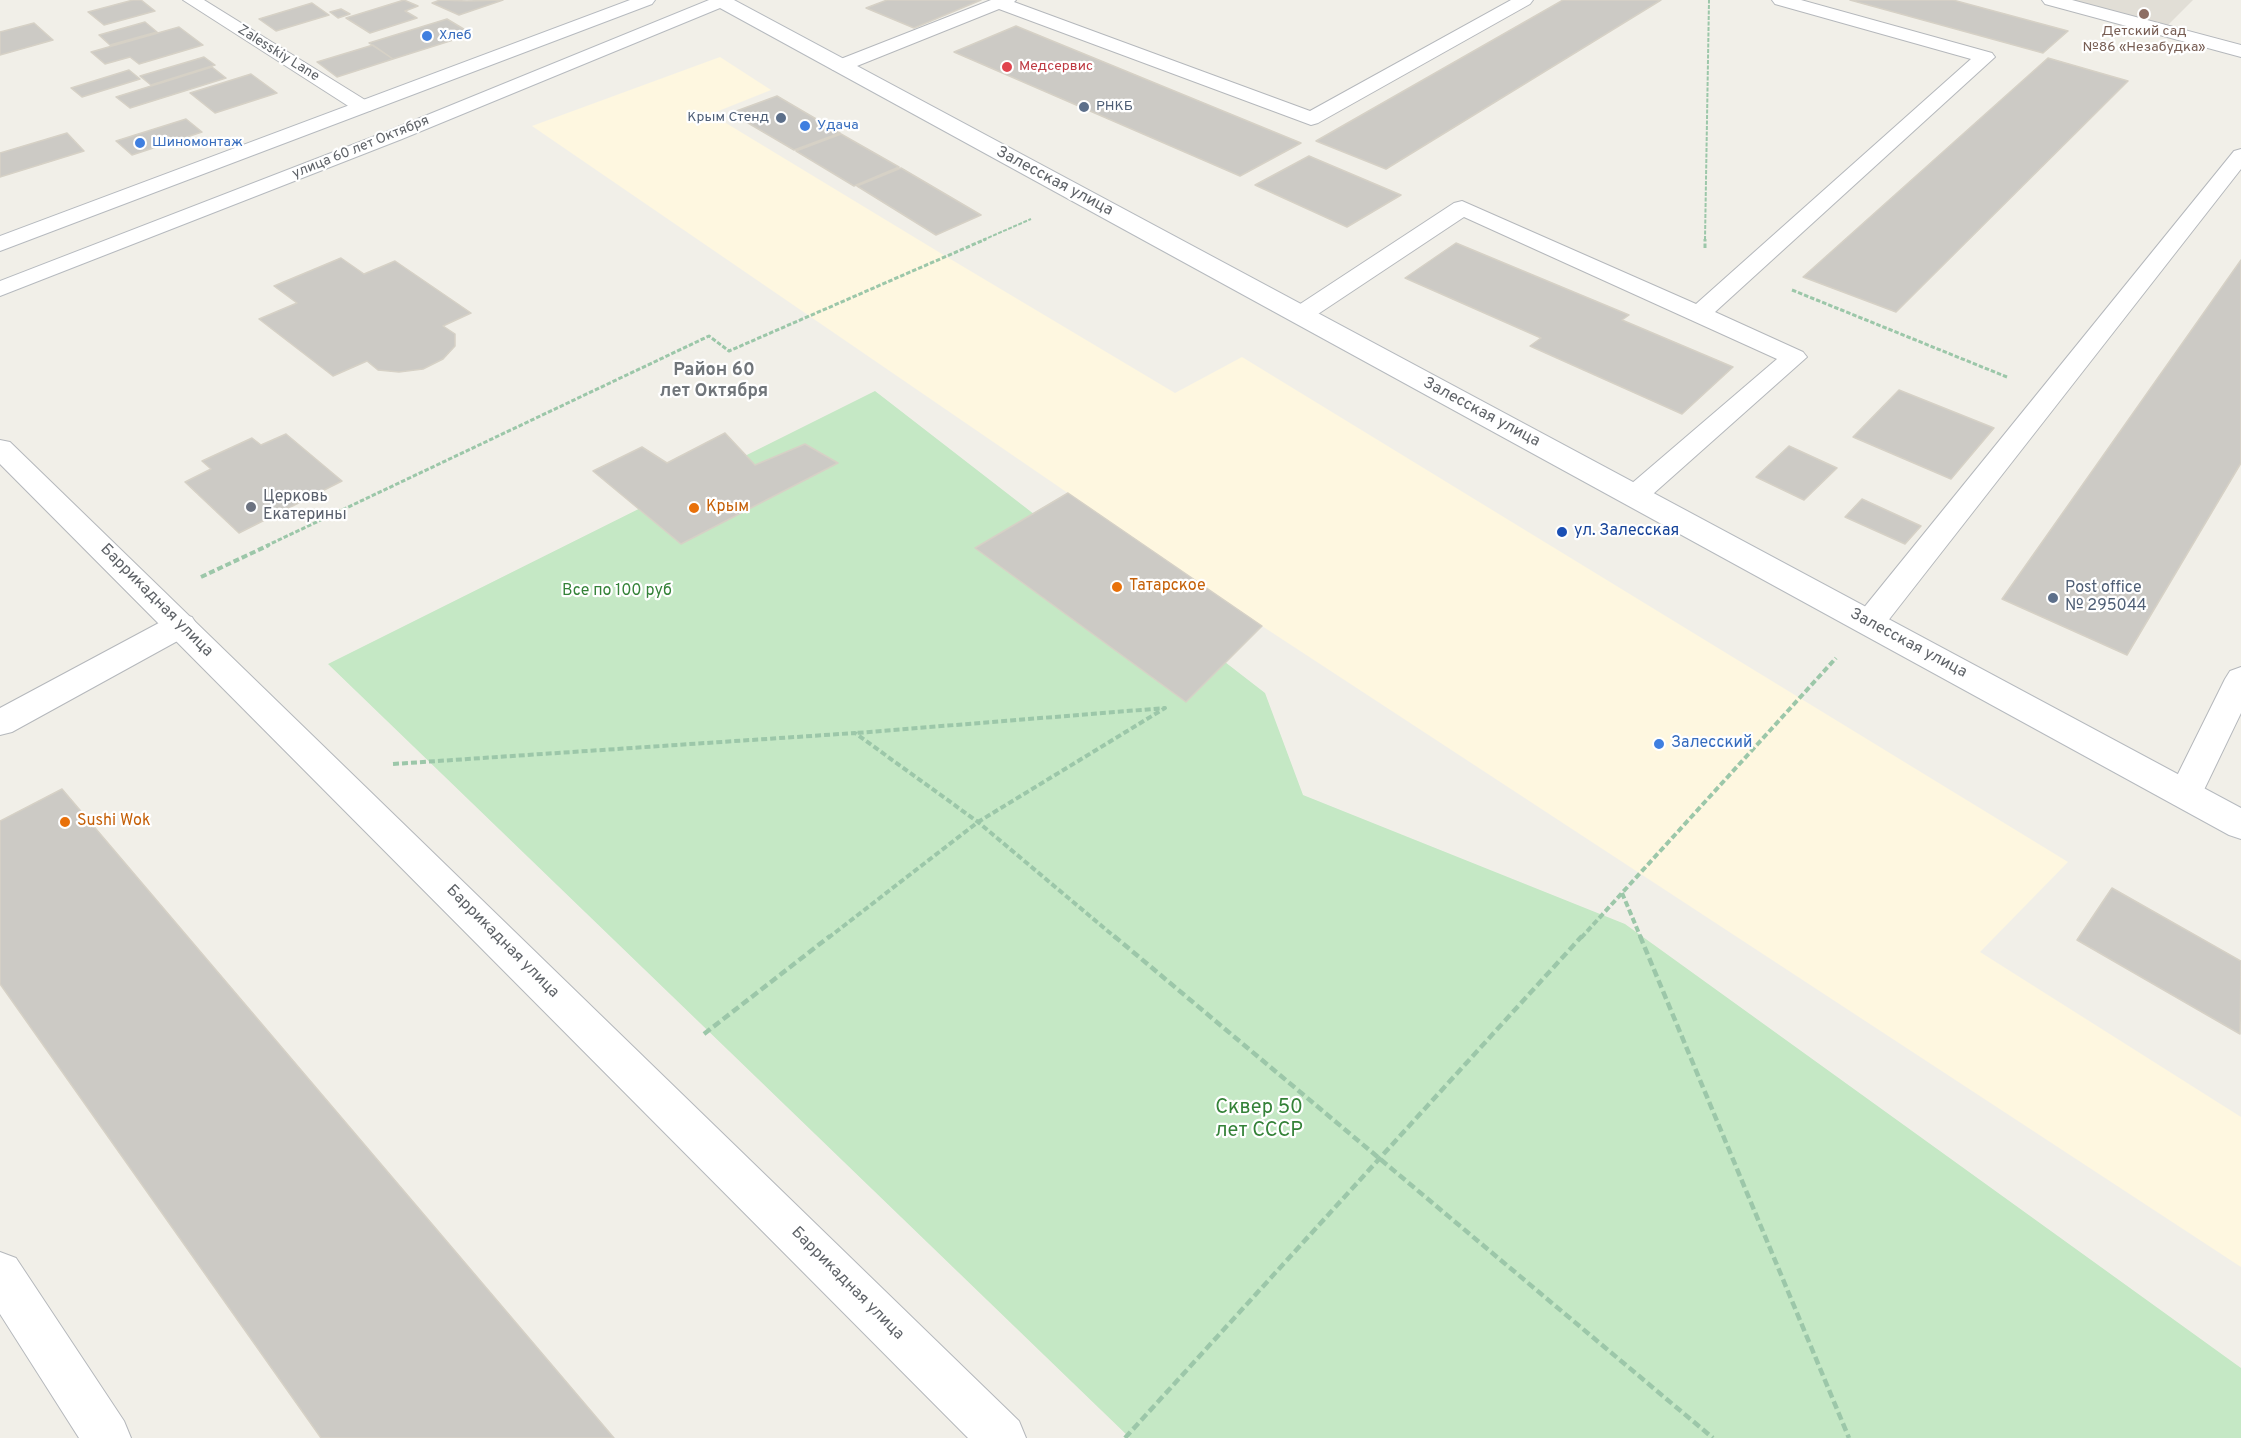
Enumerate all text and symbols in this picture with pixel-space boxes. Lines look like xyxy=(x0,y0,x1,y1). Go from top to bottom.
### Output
marker: Детский сад №86 «Незабудка» xyxy=(2137,7,2151,21)
street label: Zalesskiy Lane xyxy=(234,22,322,86)
place label: Детский сад №86 «Незабудка» xyxy=(2082,24,2206,56)
place label: Хлеб xyxy=(439,28,472,44)
marker: Хлеб xyxy=(420,29,434,43)
place label: Медсервис xyxy=(1019,59,1093,75)
marker: Медсервис xyxy=(1000,60,1014,74)
place label: РНКБ xyxy=(1096,99,1133,115)
marker: РНКБ xyxy=(1077,100,1091,114)
place label: Крым Стенд xyxy=(687,110,769,126)
marker: Крым Стенд xyxy=(774,111,788,125)
street label: улица 60 лет Октября xyxy=(290,113,432,183)
place label: Удача xyxy=(817,118,859,134)
marker: Удача xyxy=(798,119,812,133)
place label: Шиномонтаж xyxy=(152,135,243,151)
marker: Шиномонтаж xyxy=(133,136,147,150)
street label: Залесская улица xyxy=(992,143,1116,221)
district label: Район 60 лет Октября xyxy=(660,360,768,403)
street label: Залесская улица xyxy=(1419,374,1543,452)
place label: Церковь Екатерины xyxy=(263,488,347,526)
place label: Крым xyxy=(706,498,749,518)
marker: Церковь Екатерины xyxy=(244,500,258,514)
marker: Крым xyxy=(687,501,701,515)
place label: ул. Залесская xyxy=(1574,522,1679,542)
marker: ул. Залесская xyxy=(1555,525,1569,539)
street label: Баррикадная улица xyxy=(95,540,217,662)
place label: Татарское xyxy=(1129,577,1205,597)
place label: Post office № 295044 xyxy=(2065,579,2147,617)
marker: Татарское xyxy=(1110,580,1124,594)
park label: Все по 100 руб xyxy=(562,582,672,602)
marker: Post office № 295044 xyxy=(2046,591,2060,605)
street label: Залесская улица xyxy=(1846,605,1970,683)
place label: Залесский xyxy=(1671,734,1752,754)
marker: Залесский xyxy=(1652,737,1666,751)
place label: Sushi Wok xyxy=(77,812,150,832)
marker: Sushi Wok xyxy=(58,815,72,829)
street label: Баррикадная улица xyxy=(441,881,563,1003)
park label: Сквер 50 лет СССР xyxy=(1215,1097,1303,1144)
street label: Баррикадная улица xyxy=(786,1223,908,1345)

